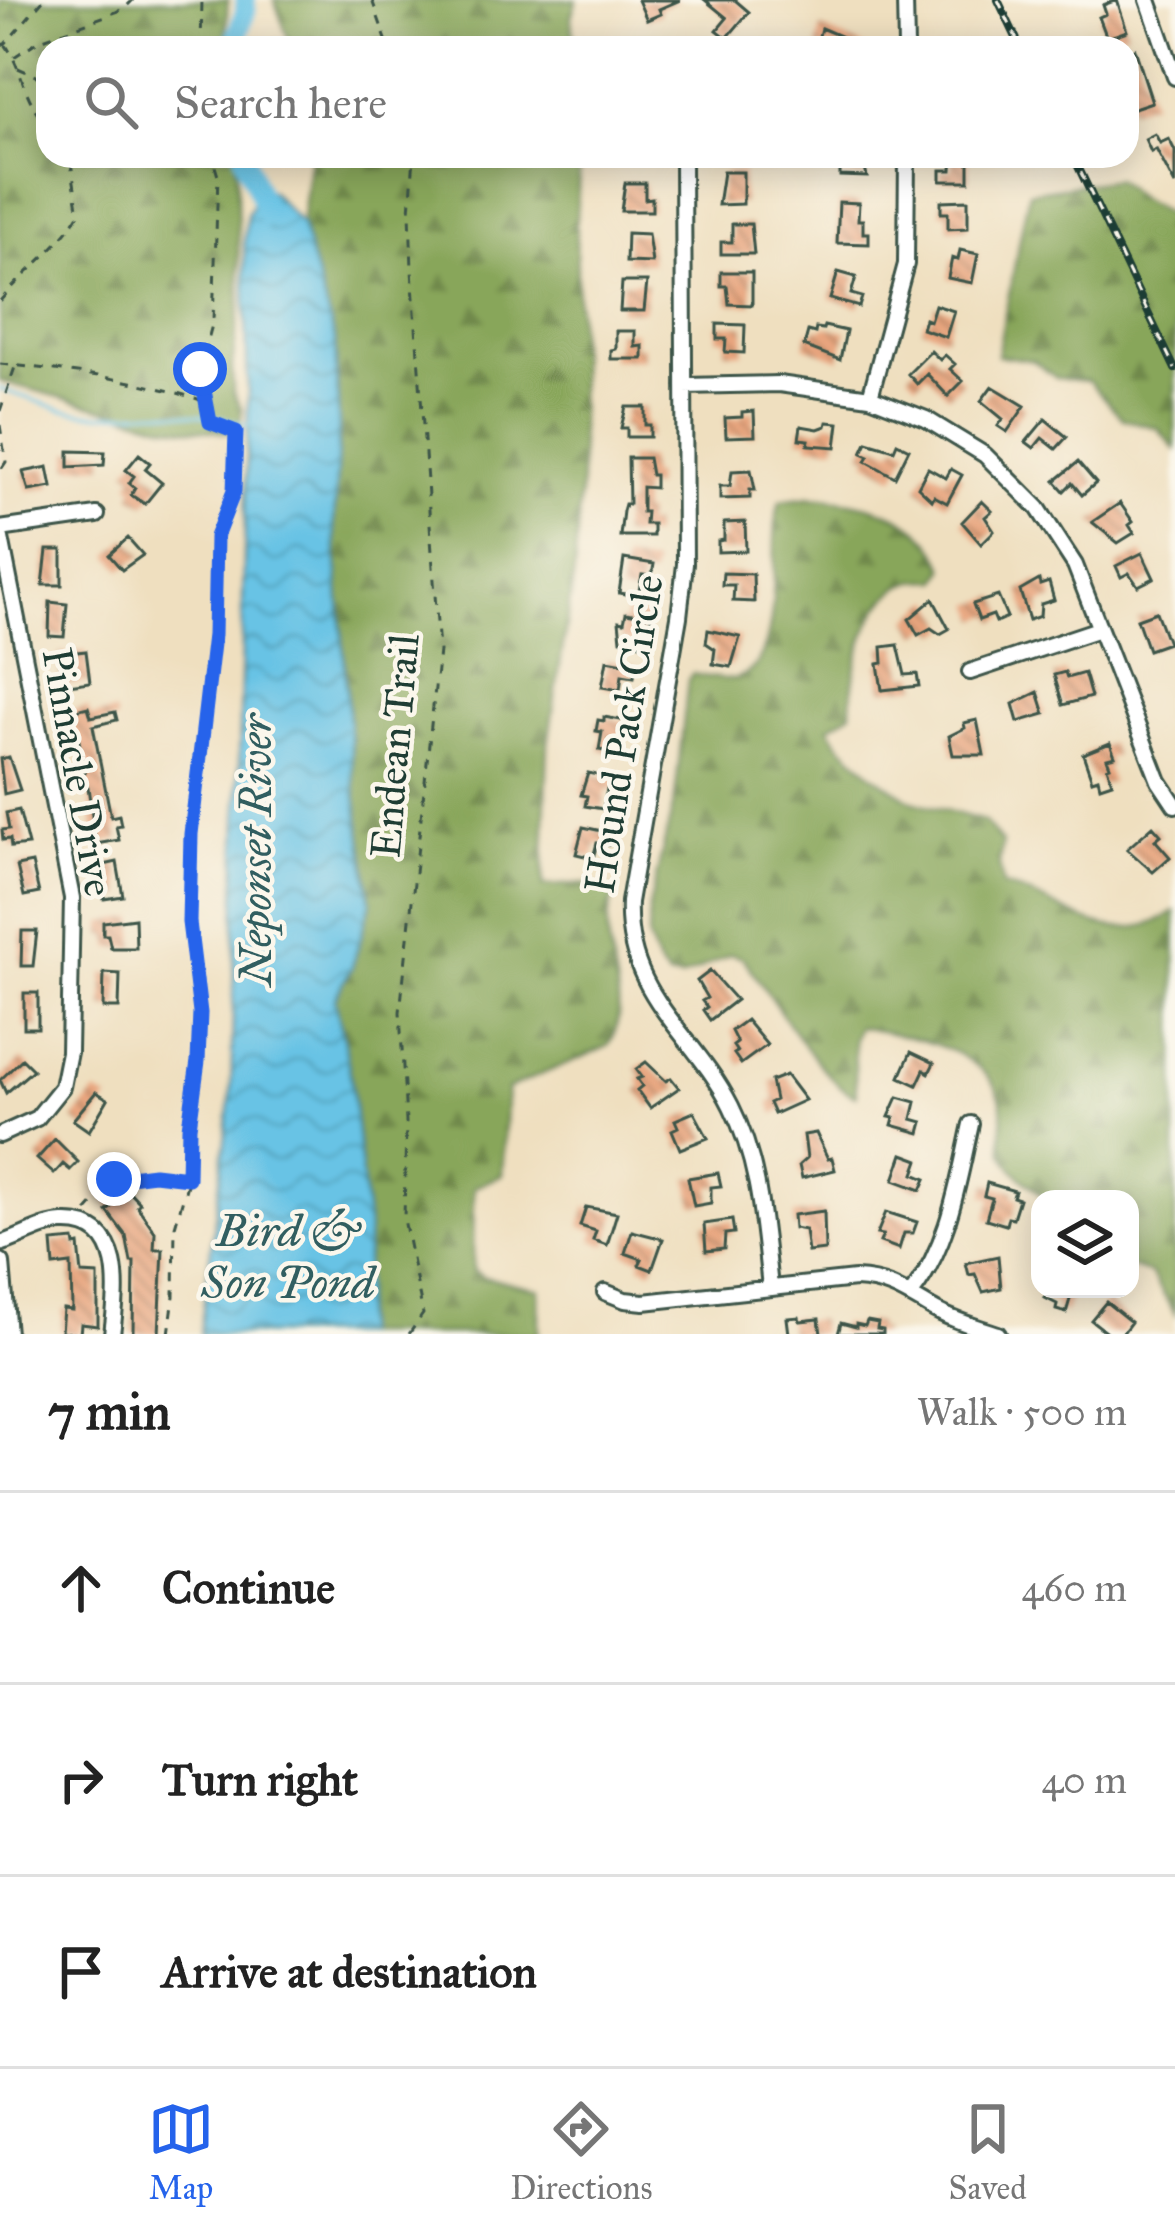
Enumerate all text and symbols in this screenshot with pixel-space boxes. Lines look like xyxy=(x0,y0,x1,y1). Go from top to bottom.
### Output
search box xyxy=(36,36,1139,168)
icon: search xyxy=(78,69,144,135)
text: Search here xyxy=(174,75,387,130)
route start xyxy=(173,342,227,396)
street label: Hound Pack Circle xyxy=(573,571,675,897)
street label: Endean Trail xyxy=(359,631,431,860)
street label: Pinnacle Drive xyxy=(31,644,125,900)
water label: Neponset River xyxy=(228,712,283,989)
route end xyxy=(87,1152,141,1206)
map controls xyxy=(1031,1190,1139,1298)
button: layers xyxy=(1031,1190,1139,1298)
water label: Bird & Son Pond xyxy=(200,1203,377,1310)
text: 7 min xyxy=(48,1381,171,1443)
text: Walk · 500 m xyxy=(917,1388,1127,1436)
icon: ahead xyxy=(48,1555,114,1621)
text: Continue xyxy=(162,1560,335,1615)
text: 460 m xyxy=(1021,1564,1127,1612)
icon: right xyxy=(48,1747,114,1813)
text: Turn right xyxy=(162,1752,358,1807)
text: 40 m xyxy=(1041,1756,1127,1804)
icon: arrive xyxy=(48,1939,114,2005)
text: Arrive at destination xyxy=(162,1944,537,1999)
tab: Map xyxy=(148,2096,214,2208)
tab: Directions xyxy=(510,2096,652,2208)
tab: Saved xyxy=(949,2096,1027,2208)

